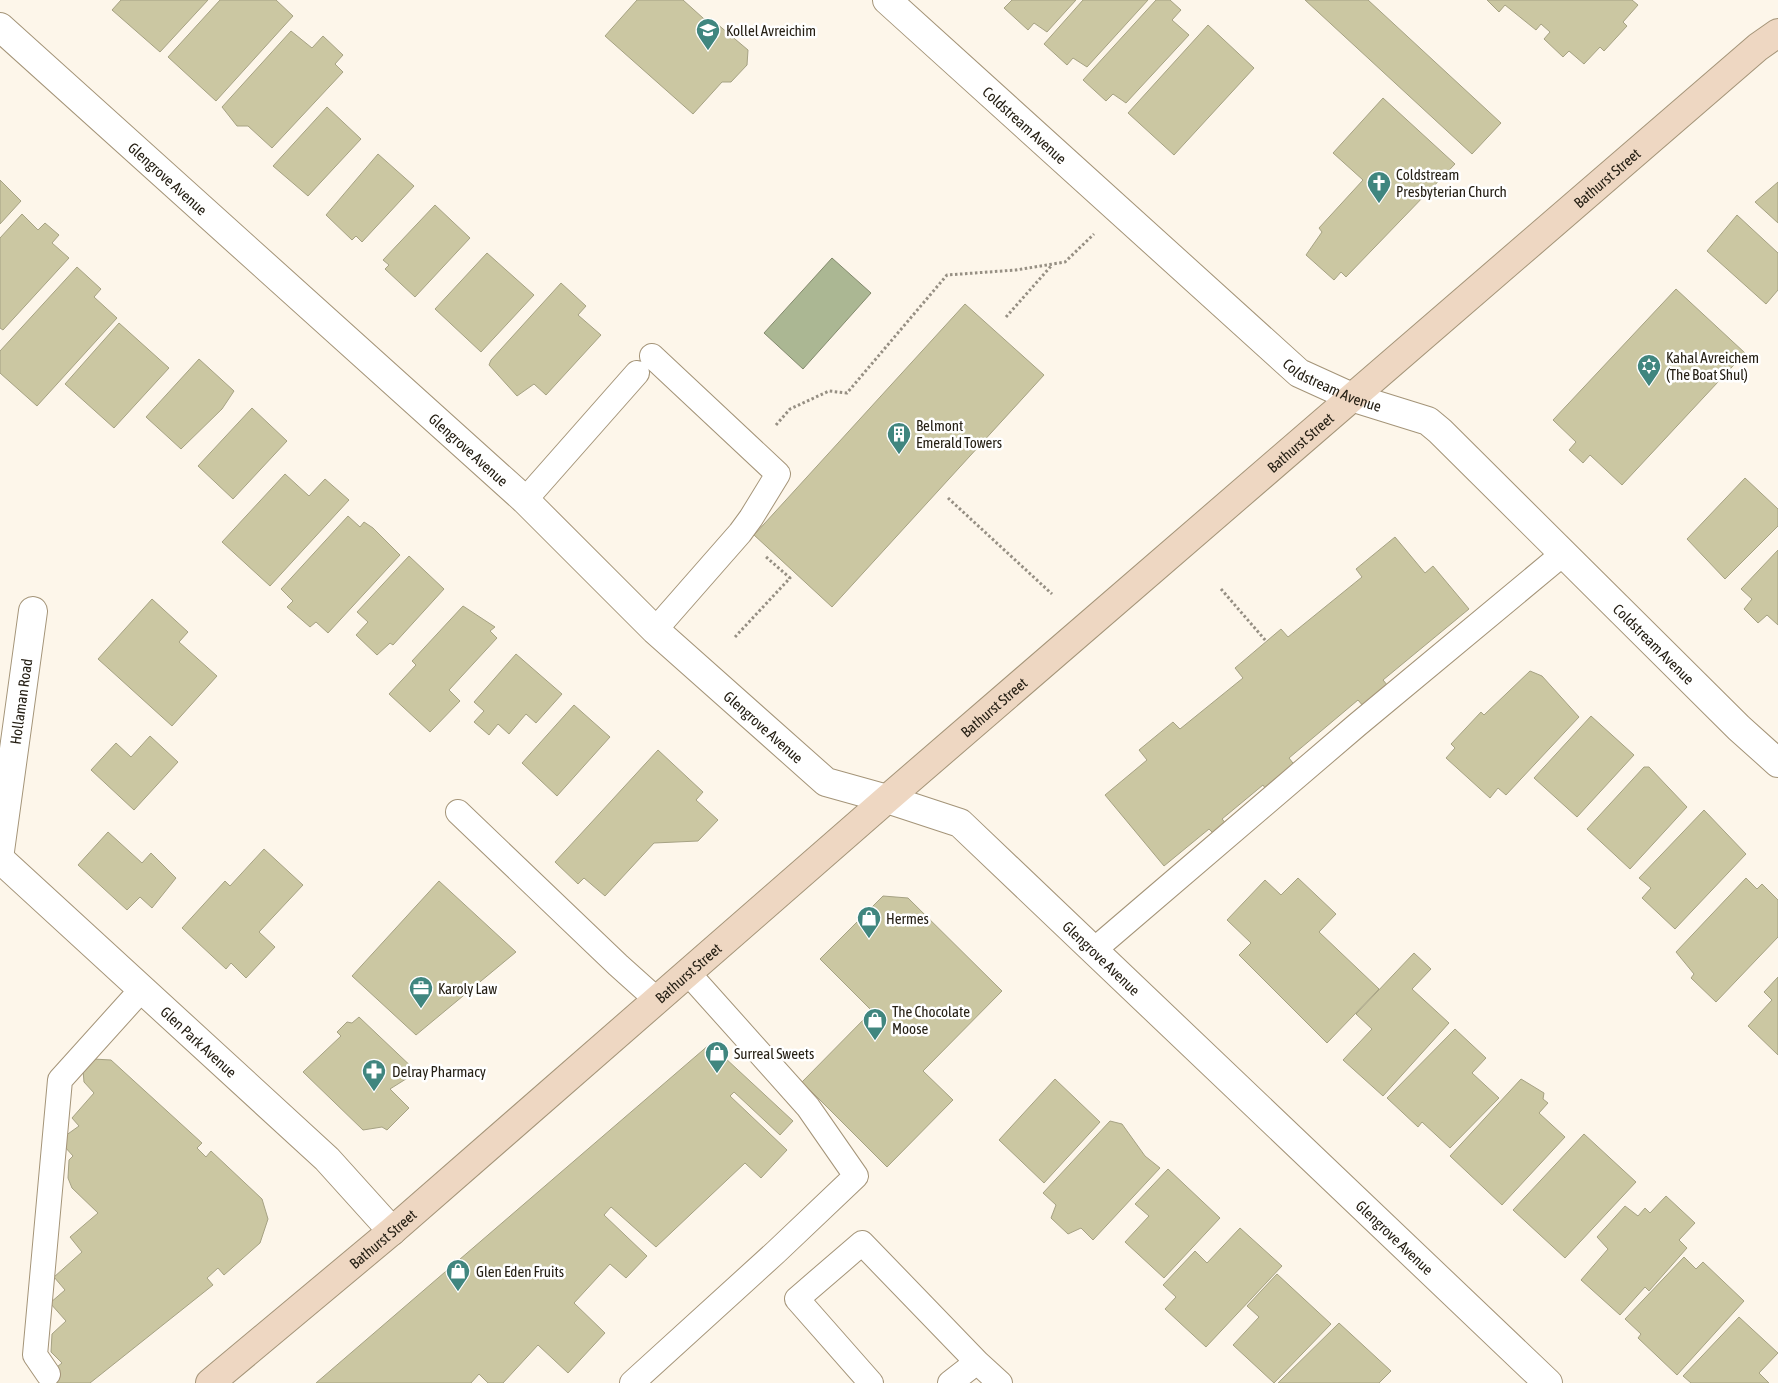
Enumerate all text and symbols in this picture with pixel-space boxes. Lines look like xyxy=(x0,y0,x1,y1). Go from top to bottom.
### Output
school or university icon: Kollel Avreichim xyxy=(695,17,721,51)
place label: Kollel Avreichim xyxy=(726,22,816,39)
street label: Coldstream Avenue xyxy=(979,83,1070,167)
street label: Glengrove Avenue xyxy=(125,138,211,218)
street label: Bathurst Street xyxy=(1570,144,1643,211)
place label: Coldstream Presbyterian Church xyxy=(1396,166,1507,200)
church icon: Coldstream Presbyterian Church xyxy=(1366,170,1392,204)
place label: Kahal Avreichem (The Boat Shul) xyxy=(1666,349,1759,383)
synagogue icon: Kahal Avreichem (The Boat Shul) xyxy=(1636,353,1662,387)
street label: Coldstream Avenue xyxy=(1280,354,1384,415)
street label: Bathurst Street xyxy=(1264,409,1337,476)
street label: Glengrove Avenue xyxy=(426,410,512,489)
place label: Belmont Emerald Towers xyxy=(916,417,1002,451)
building icon: Belmont Emerald Towers xyxy=(886,421,912,455)
street label: Coldstream Avenue xyxy=(1610,600,1698,688)
street label: Hollaman Road xyxy=(6,657,35,745)
street label: Bathurst Street xyxy=(957,674,1030,740)
street label: Glengrove Avenue xyxy=(721,687,807,766)
shop icon: Hermes xyxy=(856,905,882,939)
place label: Hermes xyxy=(886,910,929,927)
street label: Glengrove Avenue xyxy=(1059,917,1144,999)
street label: Bathurst Street xyxy=(651,939,725,1006)
office icon: Karoly Law xyxy=(408,975,434,1009)
place label: Karoly Law xyxy=(438,980,497,997)
street label: Glen Park Avenue xyxy=(158,1003,240,1081)
place label: The Chocolate Moose xyxy=(892,1003,970,1037)
shop icon: The Chocolate Moose xyxy=(862,1007,888,1041)
shop icon: Surreal Sweets xyxy=(704,1040,730,1074)
place label: Surreal Sweets xyxy=(734,1045,814,1062)
pharmacy icon: Delray Pharmacy xyxy=(361,1058,387,1092)
place label: Delray Pharmacy xyxy=(392,1063,486,1080)
street label: Glengrove Avenue xyxy=(1353,1196,1437,1278)
street label: Bathurst Street xyxy=(346,1206,419,1272)
shop icon: Glen Eden Fruits xyxy=(445,1258,471,1292)
place label: Glen Eden Fruits xyxy=(476,1263,564,1280)

